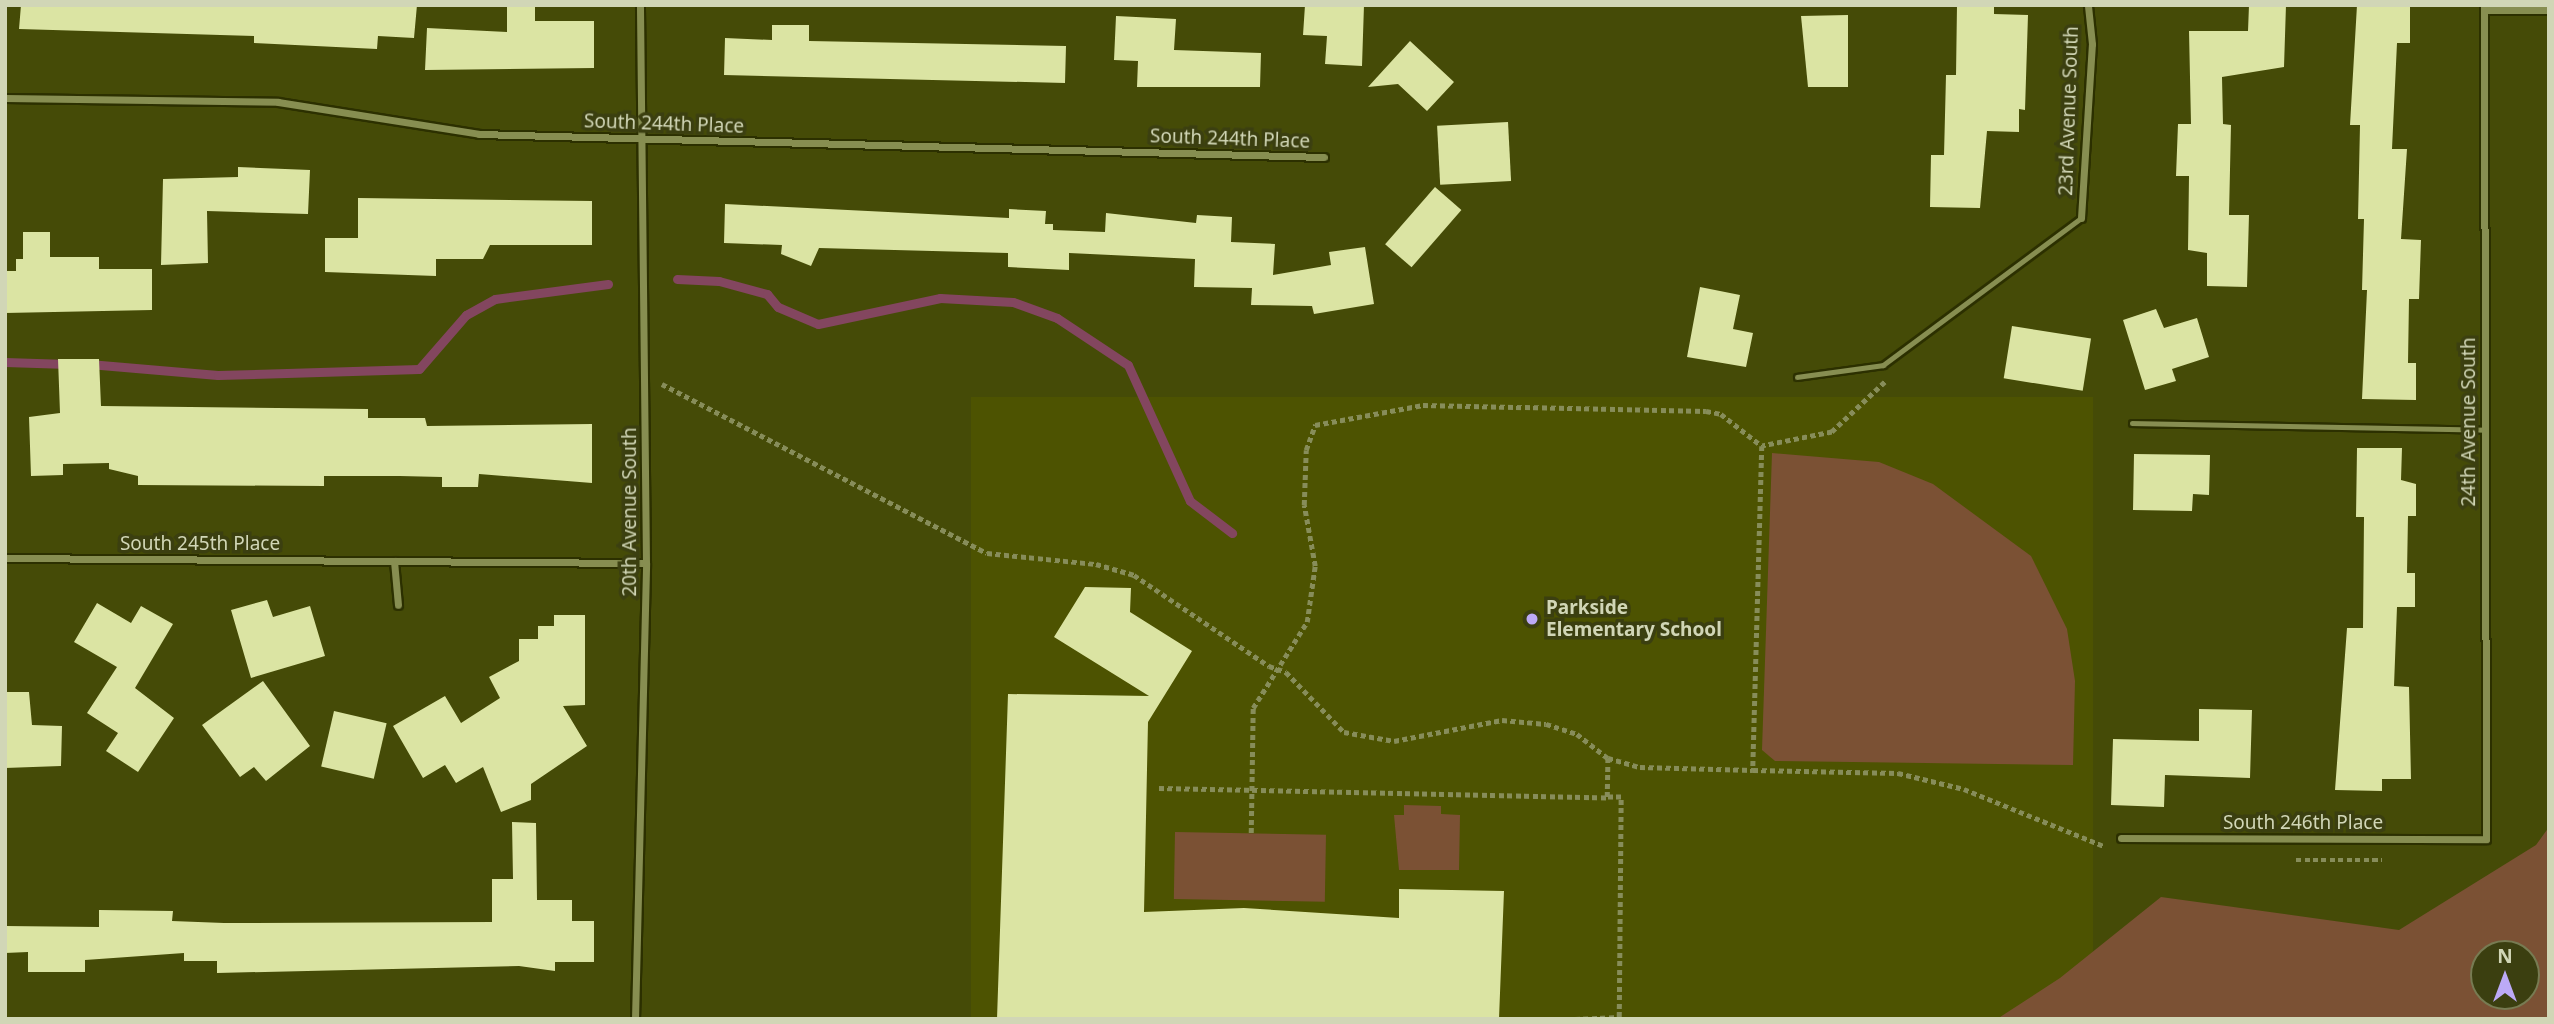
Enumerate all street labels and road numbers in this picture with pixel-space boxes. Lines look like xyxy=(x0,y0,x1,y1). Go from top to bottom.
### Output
street label: 23rd Avenue South xyxy=(2055,26,2083,196)
street label: South 244th Place xyxy=(584,110,744,138)
street label: South 244th Place xyxy=(1150,125,1310,153)
street label: 24th Avenue South xyxy=(2458,337,2480,507)
street label: 20th Avenue South xyxy=(619,427,641,597)
street label: South 245th Place xyxy=(120,533,280,555)
street label: South 246th Place xyxy=(2223,812,2383,834)

